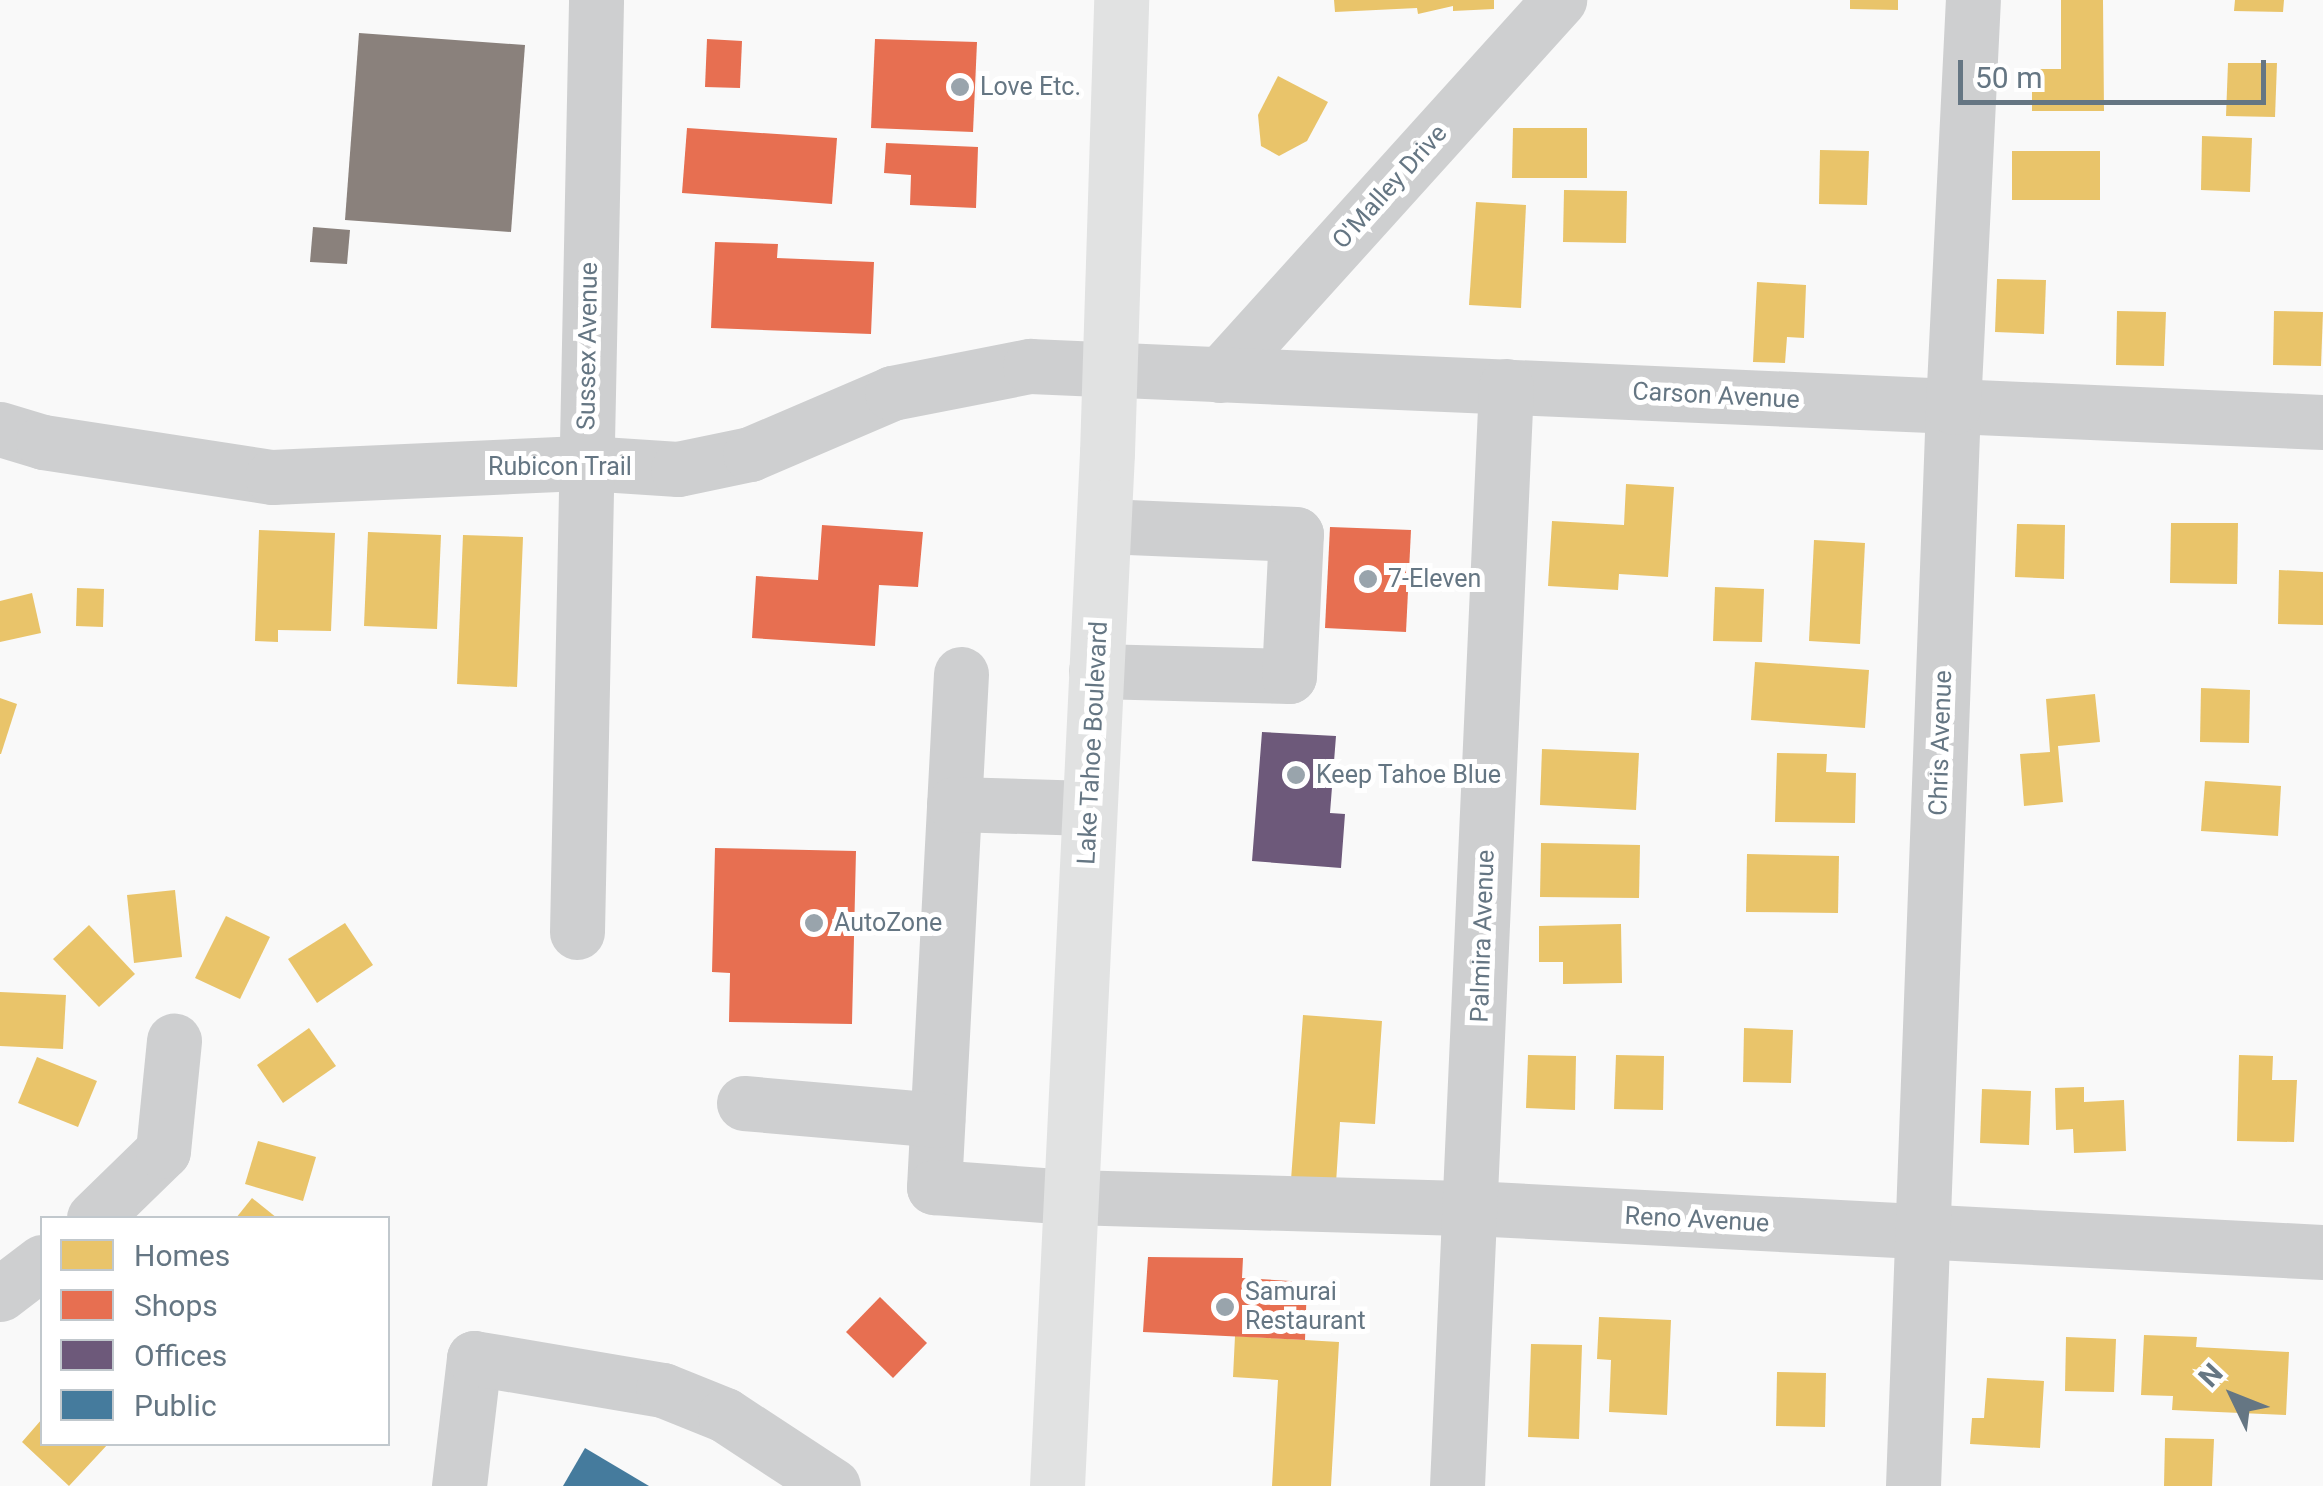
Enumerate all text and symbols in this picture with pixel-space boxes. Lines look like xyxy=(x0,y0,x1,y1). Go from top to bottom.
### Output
scale bar xyxy=(1963,40,2270,102)
text: 50 m xyxy=(1975,60,2042,95)
place label: Love Etc. xyxy=(980,72,1081,102)
marker: Love Etc. xyxy=(949,76,971,98)
street label: O'Malley Drive xyxy=(1327,119,1453,255)
street label: Sussex Avenue xyxy=(572,262,604,430)
street label: Carson Avenue xyxy=(1632,377,1800,415)
street label: Rubicon Trail xyxy=(488,452,632,482)
place label: 7-Eleven xyxy=(1388,564,1481,594)
marker: 7-Eleven xyxy=(1357,568,1379,590)
street label: Lake Tahoe Boulevard xyxy=(1072,620,1114,866)
street label: Chris Avenue xyxy=(1923,670,1959,816)
place label: Keep Tahoe Blue xyxy=(1316,760,1501,790)
marker: Keep Tahoe Blue xyxy=(1285,764,1307,786)
street label: Palmira Avenue xyxy=(1465,849,1501,1023)
place label: AutoZone xyxy=(834,908,942,938)
marker: AutoZone xyxy=(803,912,825,934)
street label: Reno Avenue xyxy=(1624,1201,1770,1239)
legend xyxy=(40,1216,390,1446)
text: Homes xyxy=(134,1238,230,1273)
place label: Samurai Restaurant xyxy=(1245,1278,1366,1337)
text: Shops xyxy=(134,1288,218,1323)
marker: Samurai Restaurant xyxy=(1214,1296,1236,1318)
text: Offices xyxy=(134,1338,227,1373)
north arrow xyxy=(2183,1346,2283,1446)
text: N xyxy=(2192,1357,2229,1394)
text: Public xyxy=(134,1388,217,1423)

